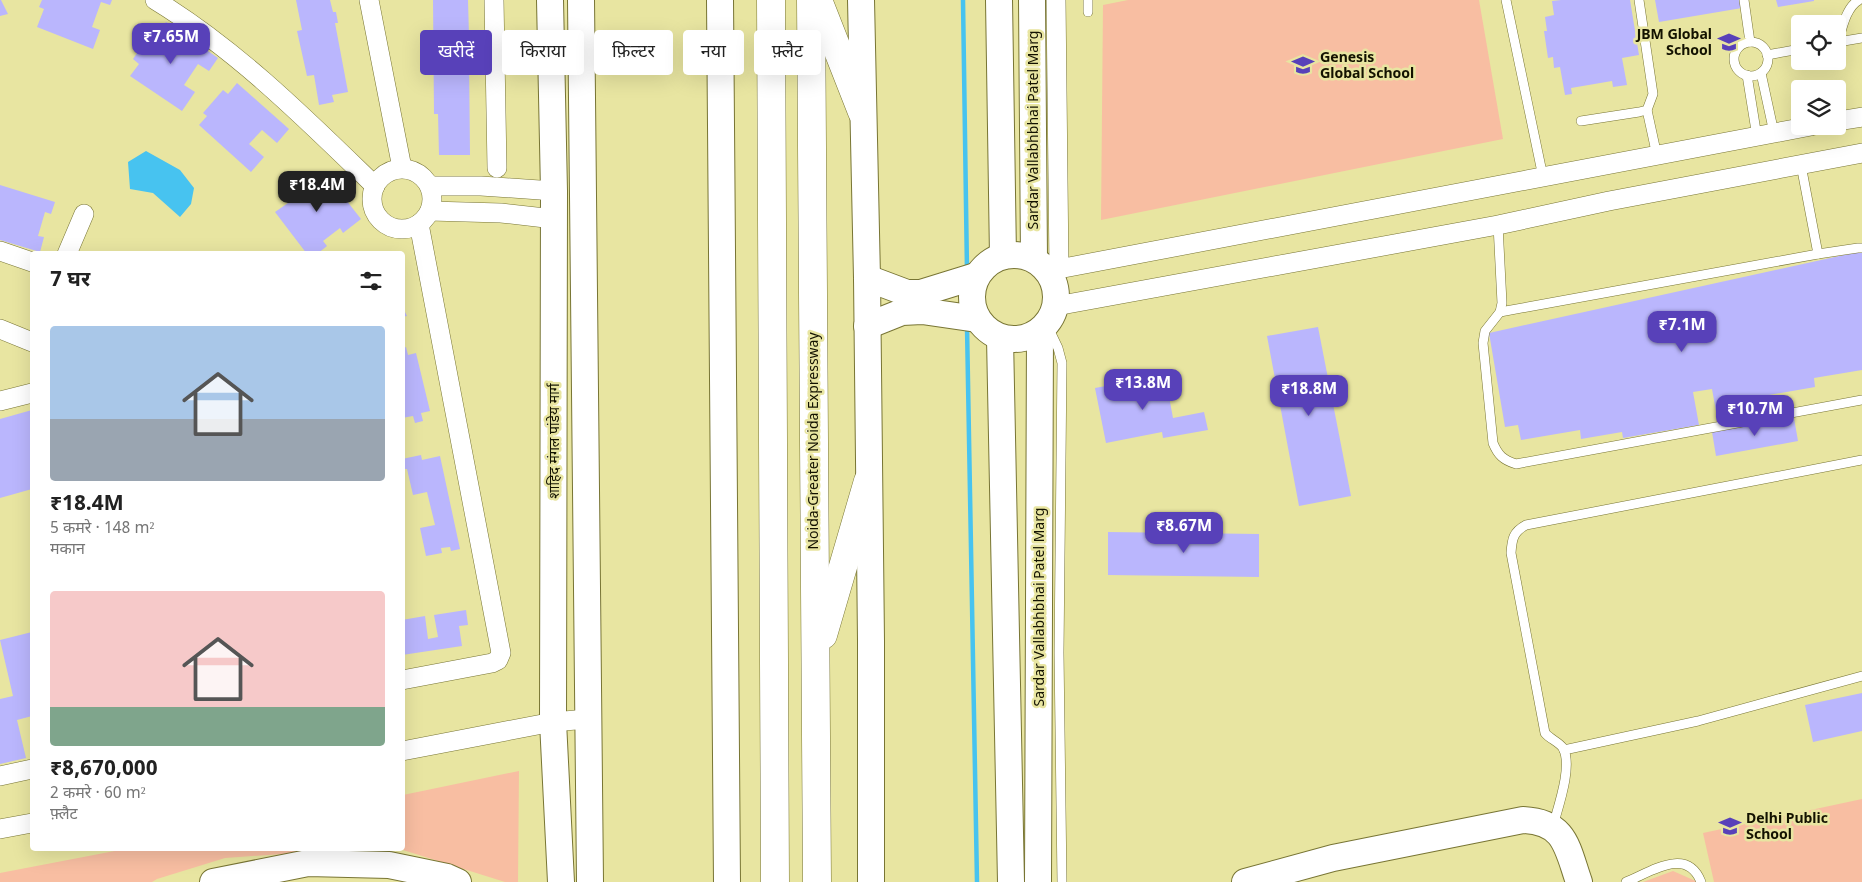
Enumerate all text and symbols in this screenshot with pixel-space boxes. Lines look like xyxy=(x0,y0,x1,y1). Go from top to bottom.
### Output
map controls xyxy=(1791,15,1846,135)
button: locate xyxy=(1791,15,1846,70)
pin: ₹7.65M xyxy=(130,22,212,65)
place label: JBM Global School xyxy=(1635,26,1712,61)
text: ₹7.65M xyxy=(143,28,199,49)
school or university icon: JBM Global School xyxy=(1716,29,1742,55)
chip: खरीदें xyxy=(420,30,492,75)
chip: किराया xyxy=(502,30,584,75)
chip: फ़िल्टर xyxy=(594,30,673,75)
chip: नया xyxy=(683,30,744,75)
chip: फ़्लैट xyxy=(754,30,821,75)
street label: Sardar Vallabhbhai Patel Marg xyxy=(1025,31,1044,229)
place label: Genesis Global School xyxy=(1320,49,1414,84)
school or university icon: Genesis Global School xyxy=(1290,52,1316,78)
button: layers xyxy=(1791,80,1846,135)
pin: ₹18.4M xyxy=(276,170,358,213)
text: ₹18.4M xyxy=(289,176,345,197)
text: 7 घर xyxy=(50,267,90,295)
icon: filters xyxy=(357,267,385,295)
pin: ₹7.1M xyxy=(1647,310,1717,353)
text: ₹7.1M xyxy=(1659,316,1706,337)
street label: Noida-Greater Noida Expressway xyxy=(805,332,824,550)
icon: home xyxy=(173,359,263,449)
pin: ₹13.8M xyxy=(1102,368,1184,411)
text: ₹13.8M xyxy=(1115,374,1171,395)
pin: ₹18.8M xyxy=(1268,374,1350,417)
text: ₹18.8M xyxy=(1281,380,1337,401)
street label: शाहिद मंगल पांडेय मार्ग xyxy=(545,382,565,499)
pin: ₹10.7M xyxy=(1714,394,1796,437)
text: ₹10.7M xyxy=(1727,400,1783,421)
text: ₹18.4M xyxy=(50,491,124,519)
street label: Sardar Vallabhbhai Patel Marg xyxy=(1031,508,1050,706)
pin: ₹8.67M xyxy=(1143,512,1225,554)
text: ₹8.67M xyxy=(1156,517,1212,538)
text: 5 कमरे · 148 m² xyxy=(50,519,154,540)
text: मकान xyxy=(50,540,85,561)
icon: home xyxy=(173,624,263,714)
text: ₹8,670,000 xyxy=(50,756,158,784)
text: 2 कमरे · 60 m² xyxy=(50,784,146,805)
text: फ़्लैट xyxy=(50,805,78,826)
place label: Delhi Public School xyxy=(1746,810,1828,845)
school or university icon: Delhi Public School xyxy=(1717,813,1743,839)

